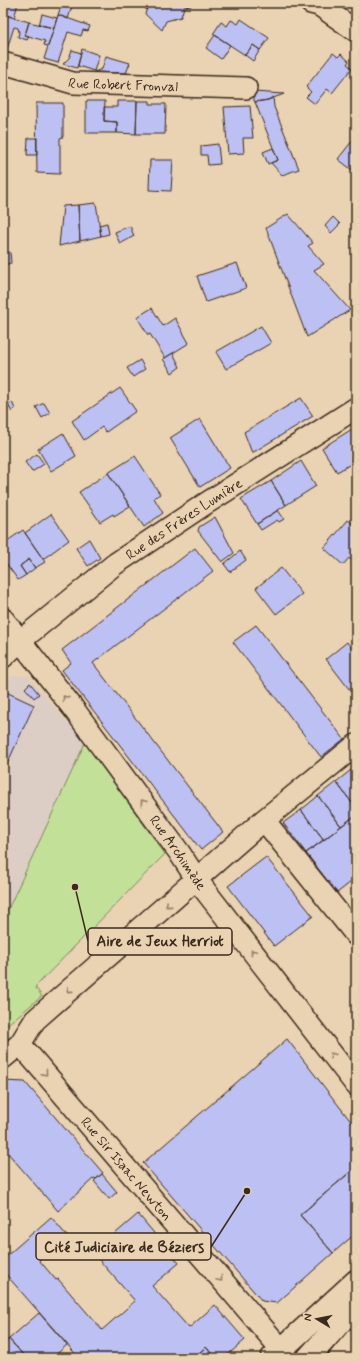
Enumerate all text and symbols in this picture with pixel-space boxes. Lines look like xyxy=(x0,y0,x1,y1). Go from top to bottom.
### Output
street label: Rue Robert Fronval xyxy=(66,74,178,96)
street label: Rue des Frères Lumière xyxy=(122,475,246,564)
one-way arrow xyxy=(63,695,70,702)
one-way arrow xyxy=(140,799,147,806)
street label: Rue Archimède xyxy=(145,812,210,894)
one-way arrow xyxy=(165,901,173,908)
callout: Aire de Jeux Herriot xyxy=(88,928,232,955)
text: Aire de Jeux Herriot xyxy=(96,932,224,952)
one-way arrow xyxy=(251,949,258,956)
one-way arrow xyxy=(67,986,74,993)
one-way arrow xyxy=(330,1052,337,1059)
one-way arrow xyxy=(41,1068,48,1076)
street label: Rue Sir Isaac Newton xyxy=(76,1114,175,1225)
callout: Cité Judiciaire de Béziers xyxy=(36,1233,211,1260)
text: Cité Judiciaire de Béziers xyxy=(44,1238,204,1258)
one-way arrow xyxy=(216,1274,223,1281)
north arrow xyxy=(297,1299,337,1339)
text: N xyxy=(301,1313,316,1322)

